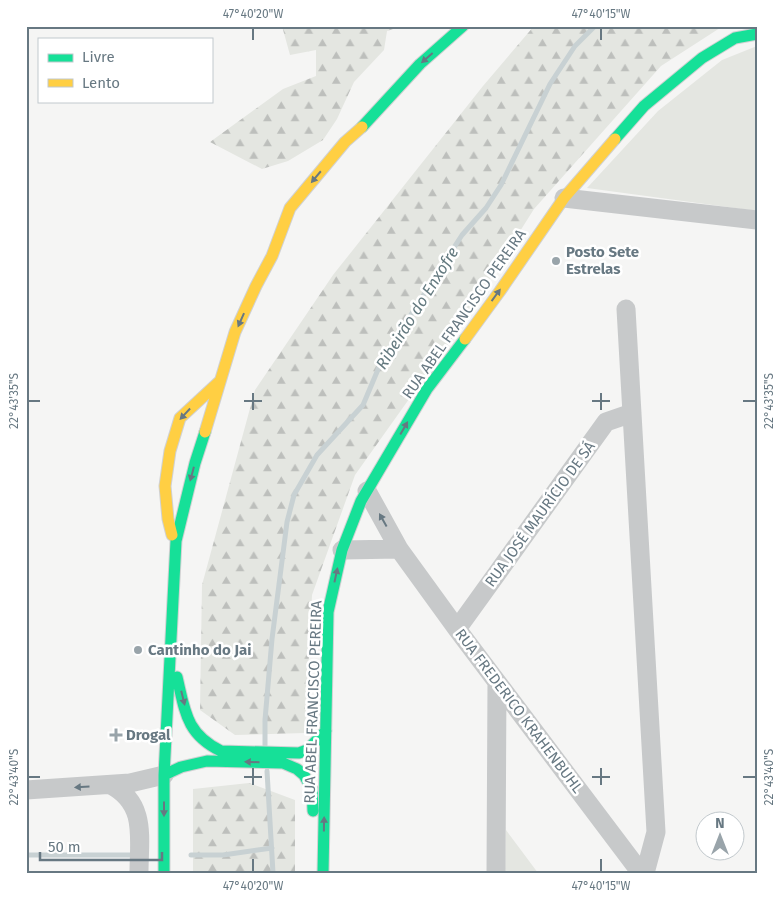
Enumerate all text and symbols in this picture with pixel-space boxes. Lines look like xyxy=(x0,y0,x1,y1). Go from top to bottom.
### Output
text: 47°40'20"W xyxy=(223,7,283,21)
text: 47°40'15"W xyxy=(572,7,631,21)
legend xyxy=(38,38,212,102)
text: Livre xyxy=(82,48,115,66)
one-way arrow xyxy=(421,52,433,64)
text: Lento xyxy=(82,74,120,92)
one-way arrow xyxy=(311,171,322,183)
street label: RUA ABEL FRANCISCO PEREIRA xyxy=(398,225,530,402)
water label: Ribeirão do Enxofre xyxy=(372,243,462,373)
place label: Posto Sete Estrelas xyxy=(566,243,639,278)
marker: Posto Sete Estrelas xyxy=(550,255,562,267)
one-way arrow xyxy=(491,289,502,302)
one-way arrow xyxy=(236,313,244,327)
text: 22°43'35"S xyxy=(7,373,21,429)
text: 22°43'35"S xyxy=(762,373,776,429)
one-way arrow xyxy=(179,408,191,420)
one-way arrow xyxy=(399,422,408,435)
street label: RUA JOSÉ MAURÍCIO DE SÁ xyxy=(481,437,599,590)
one-way arrow xyxy=(188,467,196,482)
one-way arrow xyxy=(379,513,387,527)
one-way arrow xyxy=(332,567,340,582)
street label: RUA ABEL FRANCISCO PEREIRA xyxy=(300,600,326,804)
street label: RUA FREDERICO KRAHENBUHL xyxy=(451,625,587,797)
place label: Cantinho do Jai xyxy=(148,641,252,659)
marker: Cantinho do Jai xyxy=(132,644,144,656)
one-way arrow xyxy=(179,691,187,706)
place label: Drogal xyxy=(126,726,171,744)
marker: Drogal xyxy=(110,729,122,741)
text: 22°43'40"S xyxy=(7,748,21,805)
text: 22°43'40"S xyxy=(762,748,776,805)
one-way arrow xyxy=(244,758,260,766)
one-way arrow xyxy=(74,783,90,791)
one-way arrow xyxy=(160,801,168,817)
north arrow xyxy=(696,812,746,862)
text: N xyxy=(715,815,725,832)
one-way arrow xyxy=(320,816,328,832)
scale bar xyxy=(40,829,162,861)
text: 50 m xyxy=(48,838,81,856)
text: 47°40'20"W xyxy=(223,879,283,893)
text: 47°40'15"W xyxy=(572,879,631,893)

